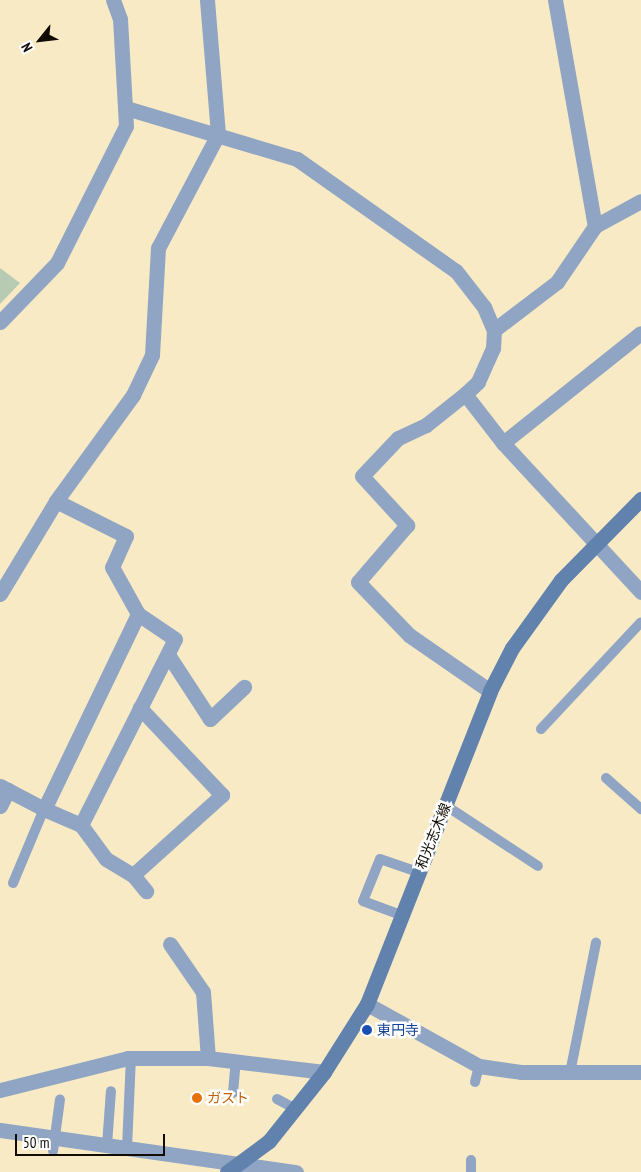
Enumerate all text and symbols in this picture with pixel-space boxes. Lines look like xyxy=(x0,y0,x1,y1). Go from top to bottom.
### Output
north arrow xyxy=(15,15,65,65)
text: N xyxy=(17,40,37,55)
street label: 和光志木線 xyxy=(412,800,454,872)
place label: 東円寺 xyxy=(377,1022,419,1038)
marker: 東円寺 xyxy=(361,1024,373,1036)
place label: ガスト xyxy=(207,1090,249,1106)
marker: ガスト xyxy=(191,1092,203,1104)
scale bar xyxy=(18,1124,168,1156)
text: 50 m xyxy=(23,1133,49,1152)

